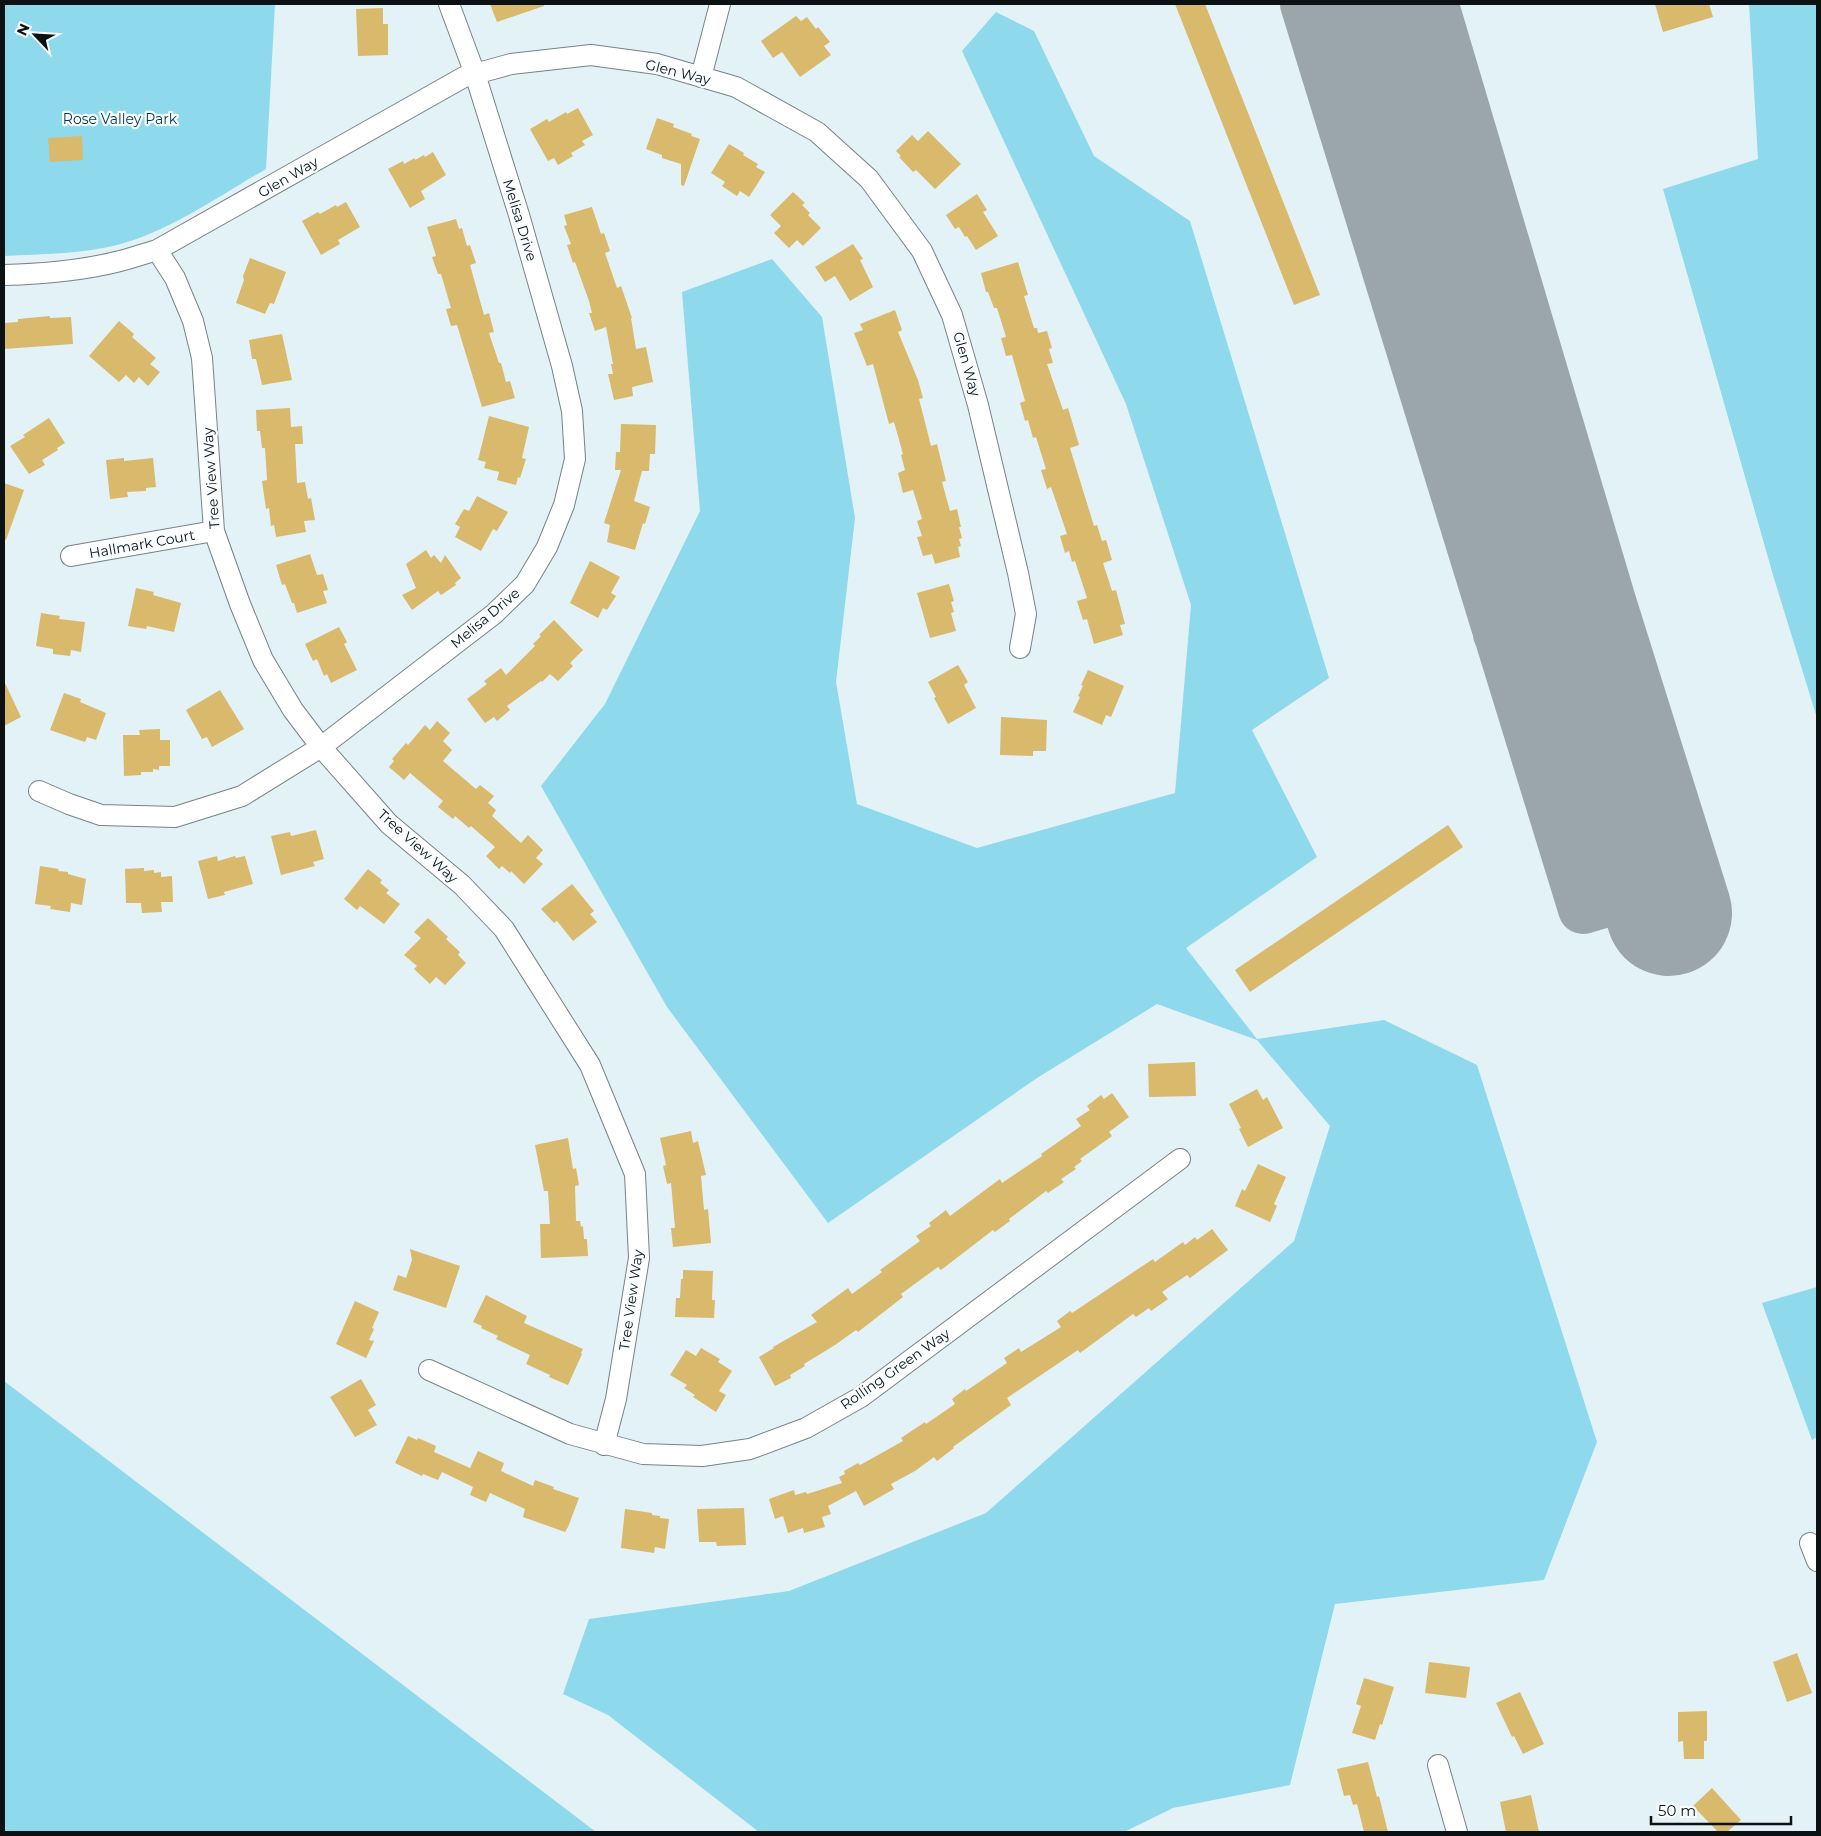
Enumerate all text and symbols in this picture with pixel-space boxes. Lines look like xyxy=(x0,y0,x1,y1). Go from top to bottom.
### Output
north arrow xyxy=(10,10,60,60)
text: N xyxy=(13,21,34,38)
street label: Glen Way xyxy=(644,55,713,89)
park label: Rose Valley Park xyxy=(63,110,178,128)
street label: Glen Way xyxy=(255,152,322,201)
street label: Melisa Drive xyxy=(499,177,541,263)
street label: Glen Way xyxy=(949,330,985,399)
street label: Tree View Way xyxy=(198,426,224,529)
street label: Hallmark Court xyxy=(88,526,197,562)
street label: Melisa Drive xyxy=(447,584,523,652)
street label: Tree View Way xyxy=(374,805,462,887)
street label: Tree View Way xyxy=(615,1248,647,1352)
street label: Rolling Green Way xyxy=(837,1324,954,1414)
scale bar xyxy=(1651,1794,1791,1826)
text: 50 m xyxy=(1658,1801,1696,1820)

